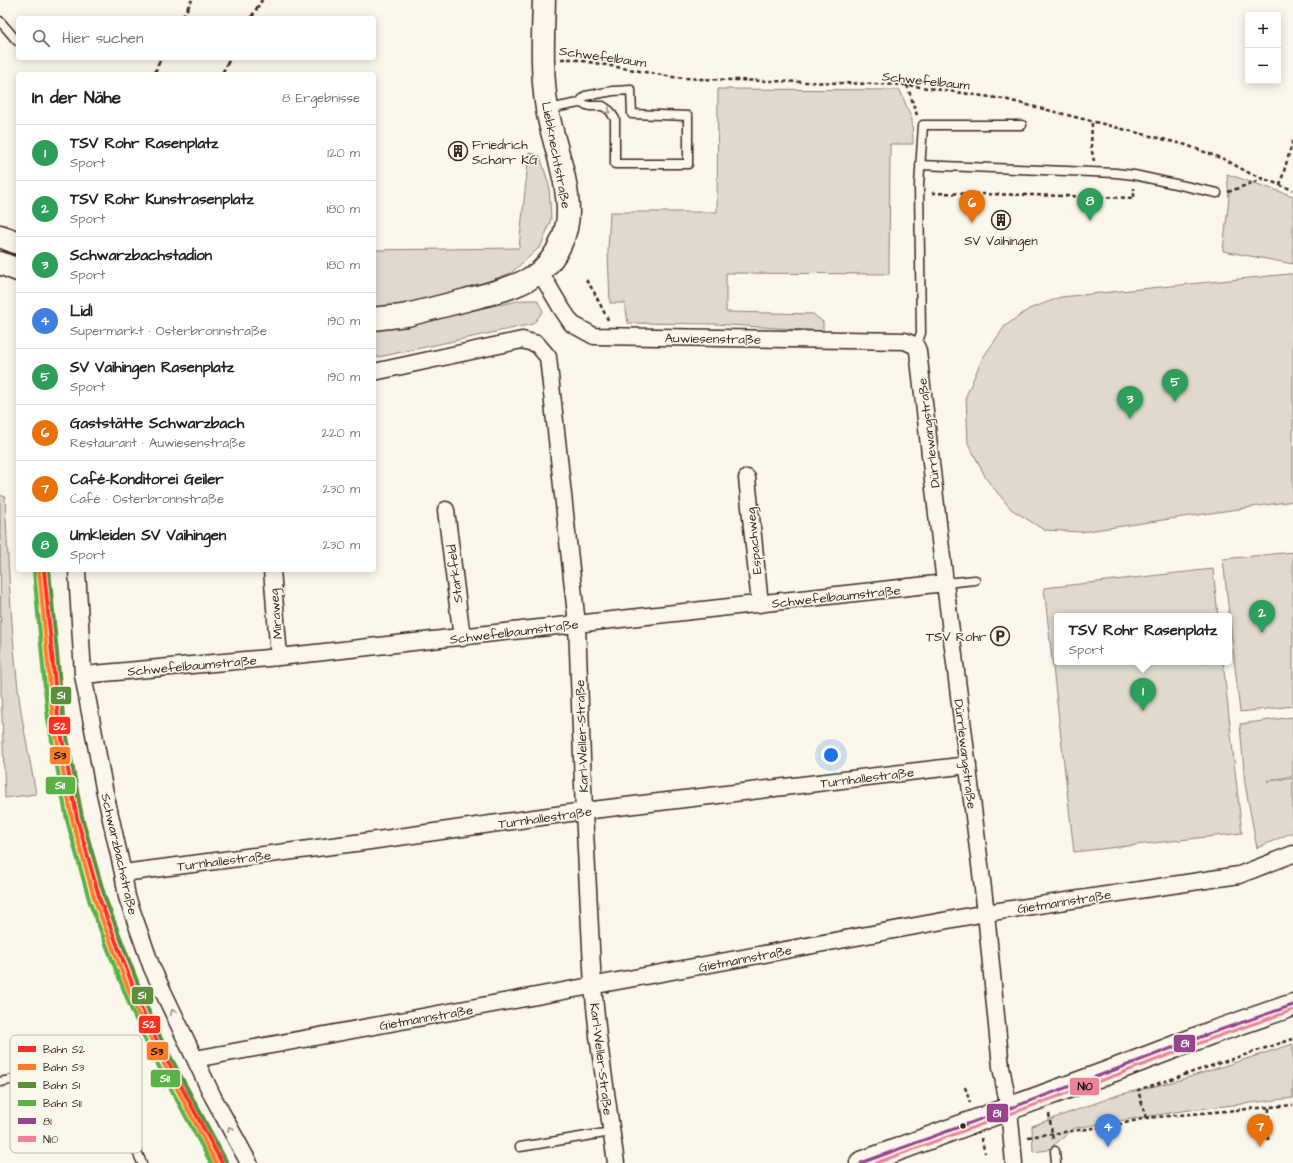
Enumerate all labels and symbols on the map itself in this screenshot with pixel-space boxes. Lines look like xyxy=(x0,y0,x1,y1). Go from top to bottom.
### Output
street label: Schwefelbaum xyxy=(558,42,649,72)
street label: Schwefelbaum xyxy=(881,67,971,95)
street label: Liebknechtstraße xyxy=(537,100,575,210)
one-way arrow xyxy=(603,106,611,114)
place label: Friedrich Scharr KG xyxy=(472,136,538,169)
building icon: Friedrich Scharr KG xyxy=(447,140,469,162)
pin: 8 xyxy=(1077,188,1103,221)
pin: 6 xyxy=(959,190,985,223)
building icon: SV Vaihingen xyxy=(990,209,1012,231)
place label: SV Vaihingen xyxy=(964,232,1038,251)
street label: Auwiesenstraße xyxy=(665,329,761,349)
pin: 5 xyxy=(1162,369,1188,402)
street label: Dürrlewangstraße xyxy=(913,377,946,489)
pin: 3 xyxy=(1117,386,1143,419)
street label: Espachweg xyxy=(742,506,767,575)
street label: Starkfeld xyxy=(442,543,468,604)
street label: Schwefelbaumstraße xyxy=(771,581,902,613)
street label: Miraweg xyxy=(265,587,288,640)
pin: 2 xyxy=(1249,600,1275,633)
street label: Schwefelbaumstraße xyxy=(449,615,580,649)
parking icon: TSV Rohr xyxy=(989,625,1011,647)
place label: TSV Rohr xyxy=(926,628,986,646)
street label: Schwefelbaumstraße xyxy=(127,651,258,681)
pin: 1 xyxy=(1130,678,1156,711)
street label: Karl-Weller-Straße xyxy=(571,679,593,793)
line badge: S1 xyxy=(50,686,72,705)
text: S1 xyxy=(56,688,66,703)
street label: Dürrlewangstraße xyxy=(948,698,981,810)
line badge: S2 xyxy=(48,716,71,735)
text: S2 xyxy=(52,719,67,734)
your location xyxy=(821,745,841,765)
line badge: S3 xyxy=(49,746,71,765)
text: S3 xyxy=(53,748,67,763)
street label: Turnhallestraße xyxy=(819,763,915,793)
line badge: S11 xyxy=(45,776,76,795)
text: S11 xyxy=(54,778,66,793)
street label: Schwarzbachstraße xyxy=(96,792,142,917)
street label: Turnhallestraße xyxy=(497,803,593,833)
street label: Turnhallestraße xyxy=(176,846,272,876)
street label: Gietmannstraße xyxy=(1016,886,1112,918)
street label: Gietmannstraße xyxy=(697,941,793,977)
line badge: S1 xyxy=(131,986,154,1005)
text: S1 xyxy=(137,988,147,1003)
street label: Gietmannstraße xyxy=(378,1001,474,1035)
street label: Karl-Weller-Straße xyxy=(585,1002,617,1116)
one-way arrow xyxy=(170,1009,178,1017)
line badge: S2 xyxy=(138,1015,161,1034)
text: S2 xyxy=(141,1017,156,1032)
line badge: 81 xyxy=(1173,1034,1196,1053)
legend xyxy=(10,1035,142,1153)
text: 81 xyxy=(1181,1036,1190,1051)
line badge: S3 xyxy=(146,1041,169,1061)
text: Bahn S2 xyxy=(43,1042,86,1057)
text: S3 xyxy=(150,1044,164,1059)
text: Bahn S3 xyxy=(43,1060,85,1075)
line badge: S11 xyxy=(150,1069,181,1088)
text: S11 xyxy=(159,1071,171,1086)
line badge: N10 xyxy=(1069,1077,1100,1096)
text: Bahn S1 xyxy=(43,1078,81,1093)
text: N10 xyxy=(1077,1079,1093,1094)
text: Bahn S11 xyxy=(43,1096,82,1111)
line badge: 81 xyxy=(986,1103,1009,1123)
text: 81 xyxy=(993,1106,1002,1121)
text: 81 xyxy=(43,1114,52,1129)
pin: 4 xyxy=(1095,1114,1121,1147)
pin: 7 xyxy=(1247,1114,1273,1147)
unlabelled marker xyxy=(958,1121,968,1131)
one-way arrow xyxy=(228,1126,235,1133)
text: N10 xyxy=(43,1132,58,1147)

